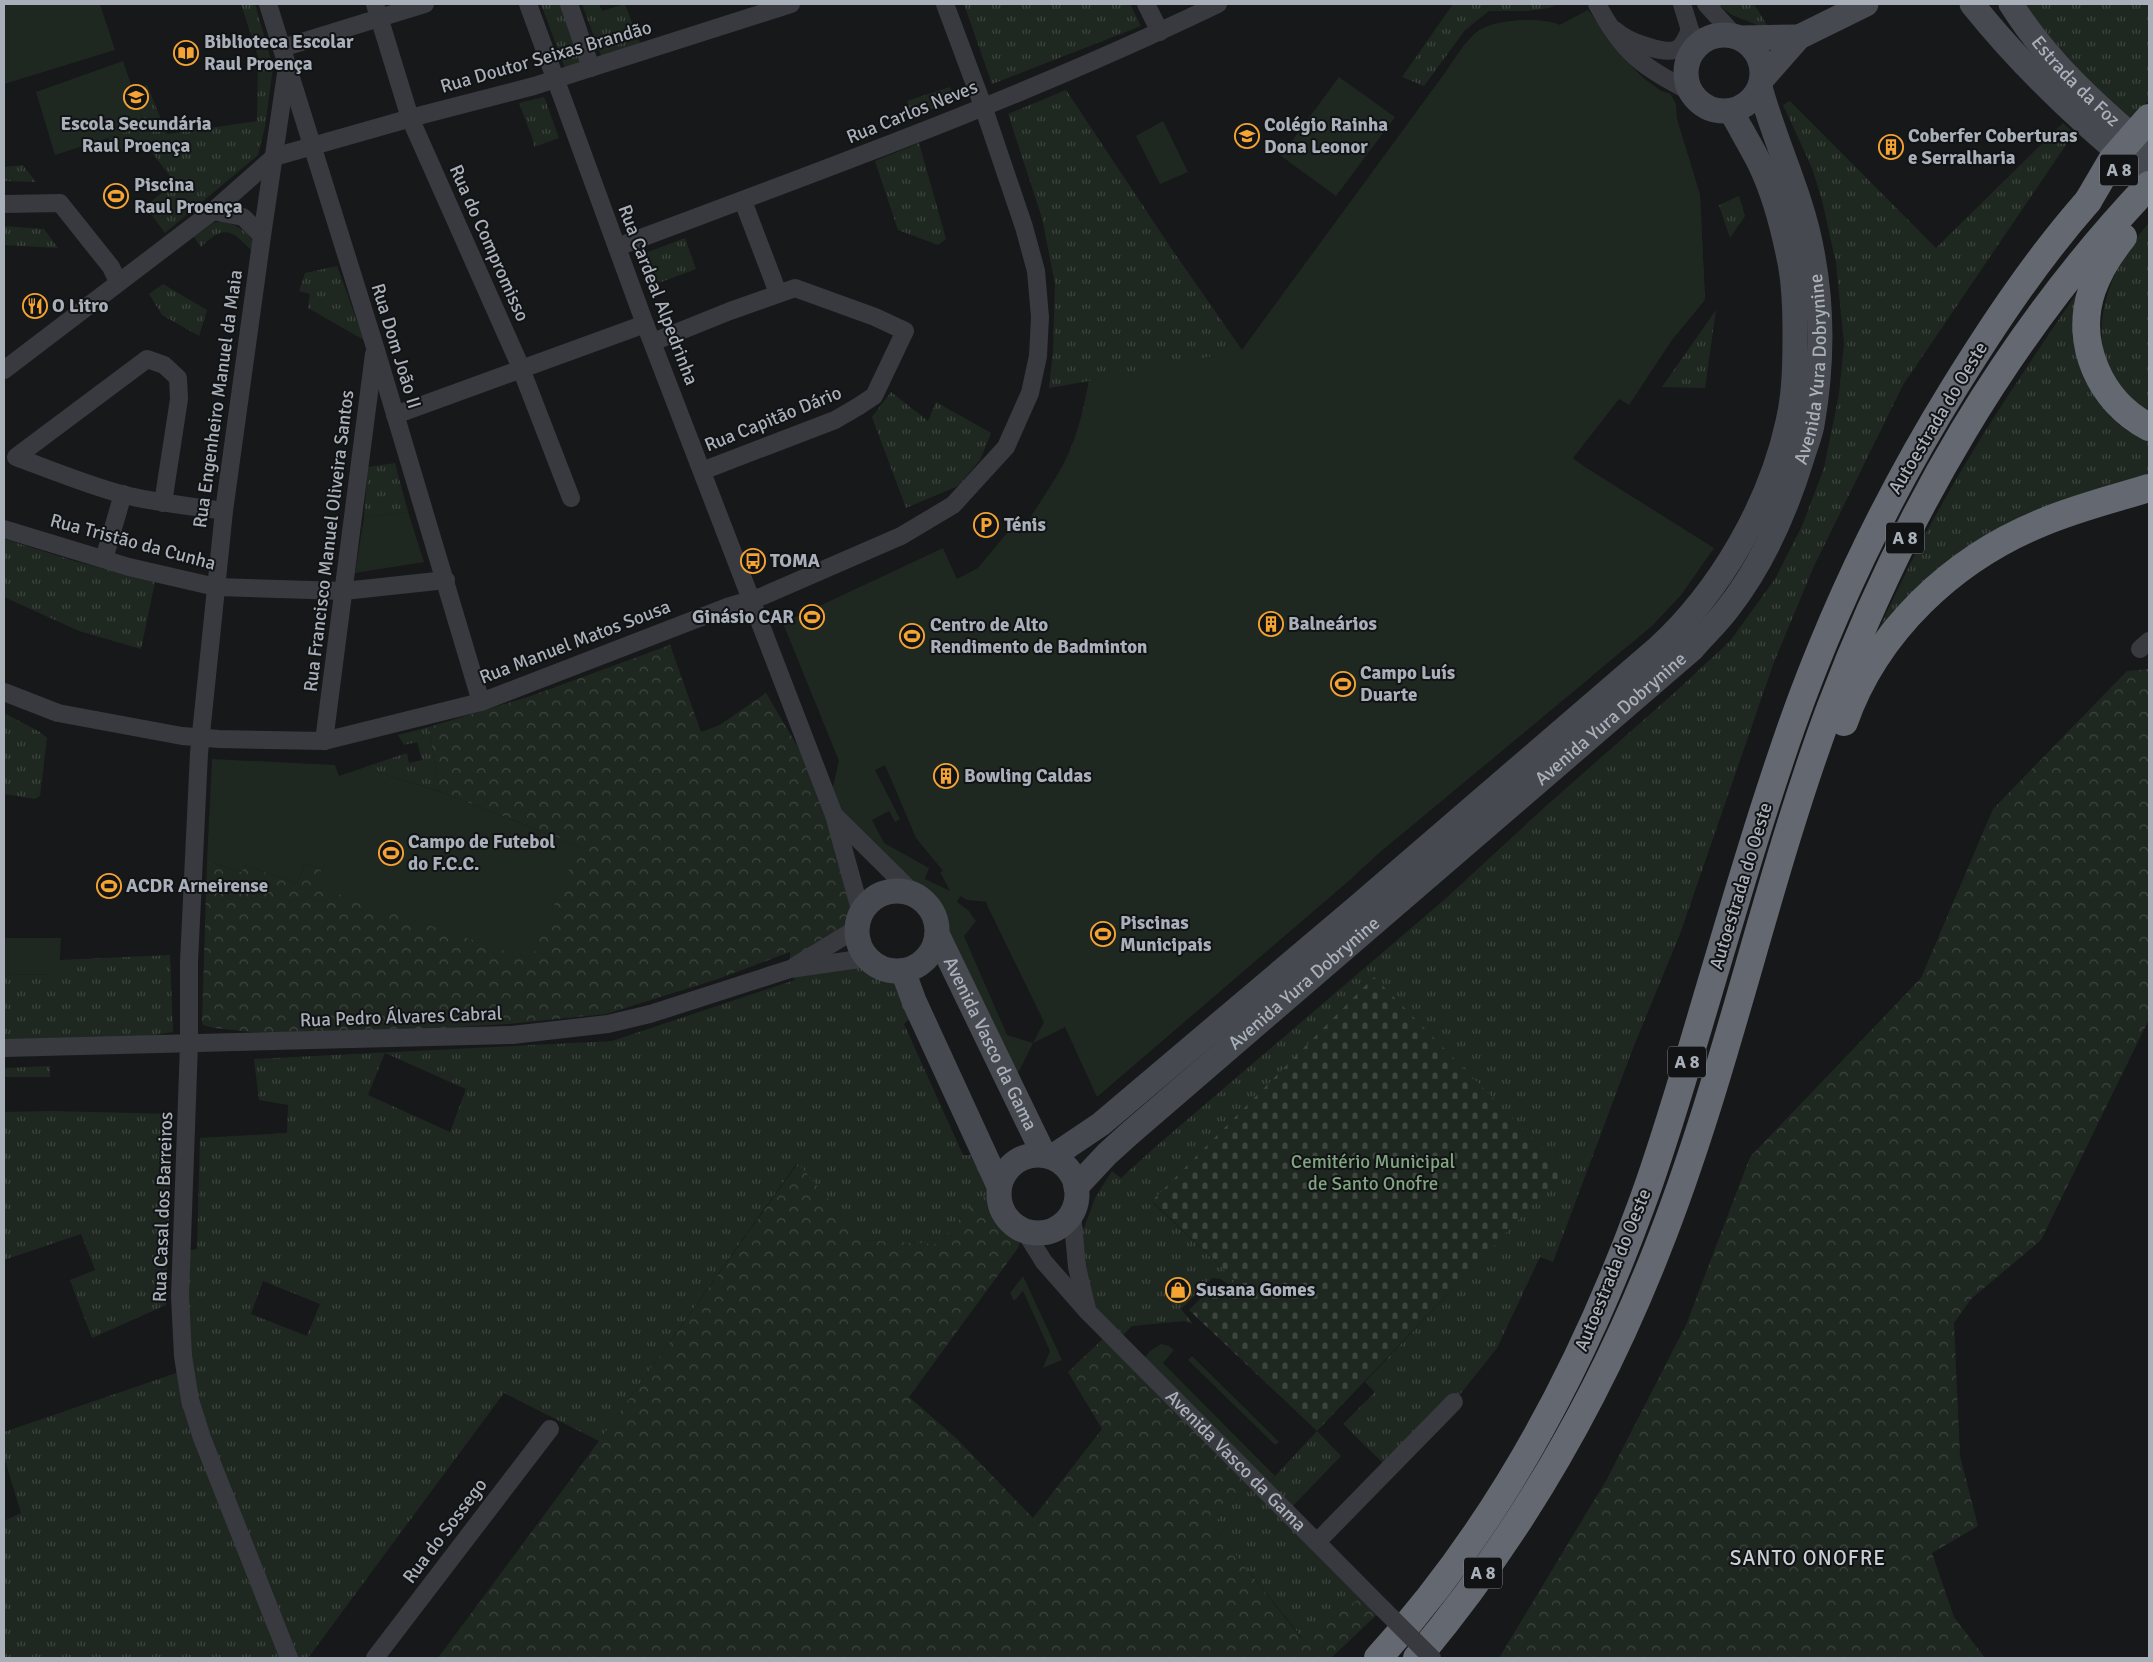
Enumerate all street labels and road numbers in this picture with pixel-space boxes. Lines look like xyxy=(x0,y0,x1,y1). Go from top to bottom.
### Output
street label: Rua Doutor Seixas Brandão xyxy=(438,15,655,99)
street label: Estrada da Foz xyxy=(2026,31,2125,132)
street label: Rua Carlos Neves xyxy=(843,75,981,149)
road number: A 8 xyxy=(2100,154,2138,186)
street label: Rua do Compromisso xyxy=(444,161,534,325)
street label: Rua Cardeal Alpedrinha xyxy=(612,201,704,389)
street label: Rua Engenheiro Manuel da Maia xyxy=(188,268,248,530)
street label: Avenida Yura Dobrynine xyxy=(1789,272,1832,467)
street label: Rua Dom João II xyxy=(366,280,426,412)
street label: Autoestrada do Oeste xyxy=(1883,338,1993,498)
street label: Rua Capitão Dário xyxy=(701,381,845,457)
street label: Rua Francisco Manuel Oliveira Santos xyxy=(299,389,359,693)
street label: Rua Tristão da Cunha xyxy=(47,508,219,576)
road number: A 8 xyxy=(1886,522,1924,554)
street label: Rua Manuel Matos Sousa xyxy=(476,595,674,689)
street label: Avenida Yura Dobrynine xyxy=(1530,647,1692,791)
street label: Autoestrada do Oeste xyxy=(1704,800,1778,972)
street label: Avenida Yura Dobrynine xyxy=(1223,911,1385,1055)
street label: Avenida Vasco da Gama xyxy=(938,953,1042,1135)
street label: Rua Pedro Álvares Cabral xyxy=(299,1001,503,1033)
road number: A 8 xyxy=(1668,1046,1706,1078)
street label: Rua Casal dos Barreiros xyxy=(148,1111,178,1303)
street label: Autoestrada do Oeste xyxy=(1569,1185,1657,1355)
street label: Avenida Vasco da Gama xyxy=(1160,1385,1311,1537)
street label: Rua do Sossego xyxy=(398,1473,493,1588)
road number: A 8 xyxy=(1464,1558,1502,1589)

